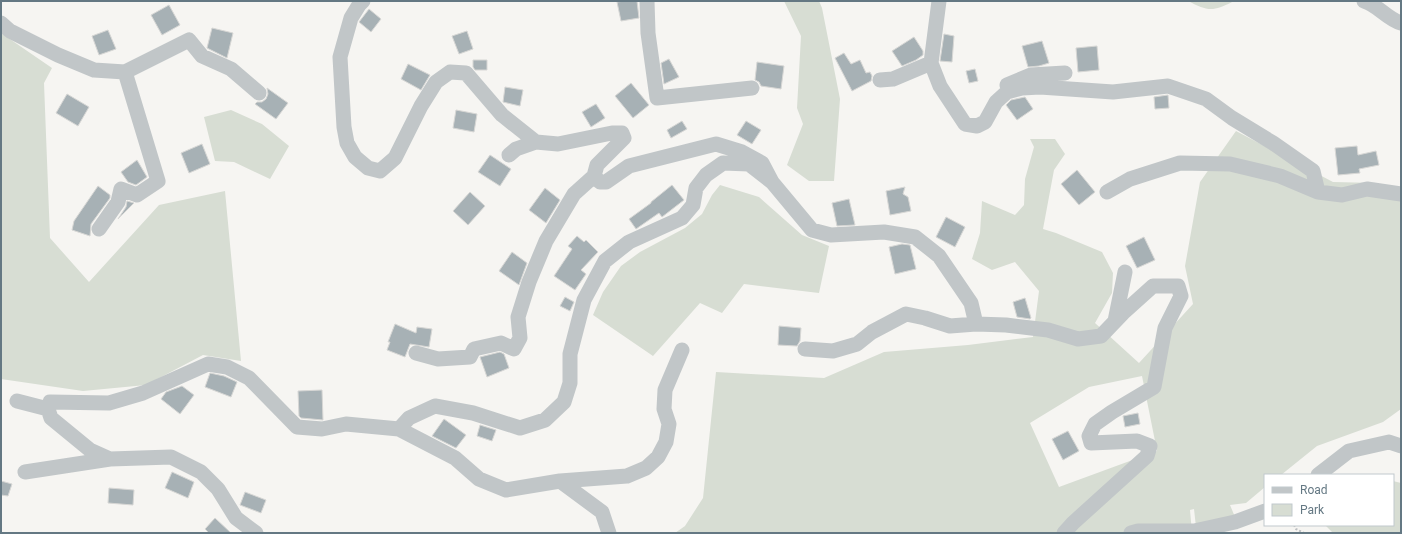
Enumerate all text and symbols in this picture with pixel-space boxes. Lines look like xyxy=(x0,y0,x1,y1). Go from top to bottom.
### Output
legend xyxy=(1264,474,1394,526)
text: Road xyxy=(1300,483,1328,497)
text: Park xyxy=(1300,503,1325,517)

